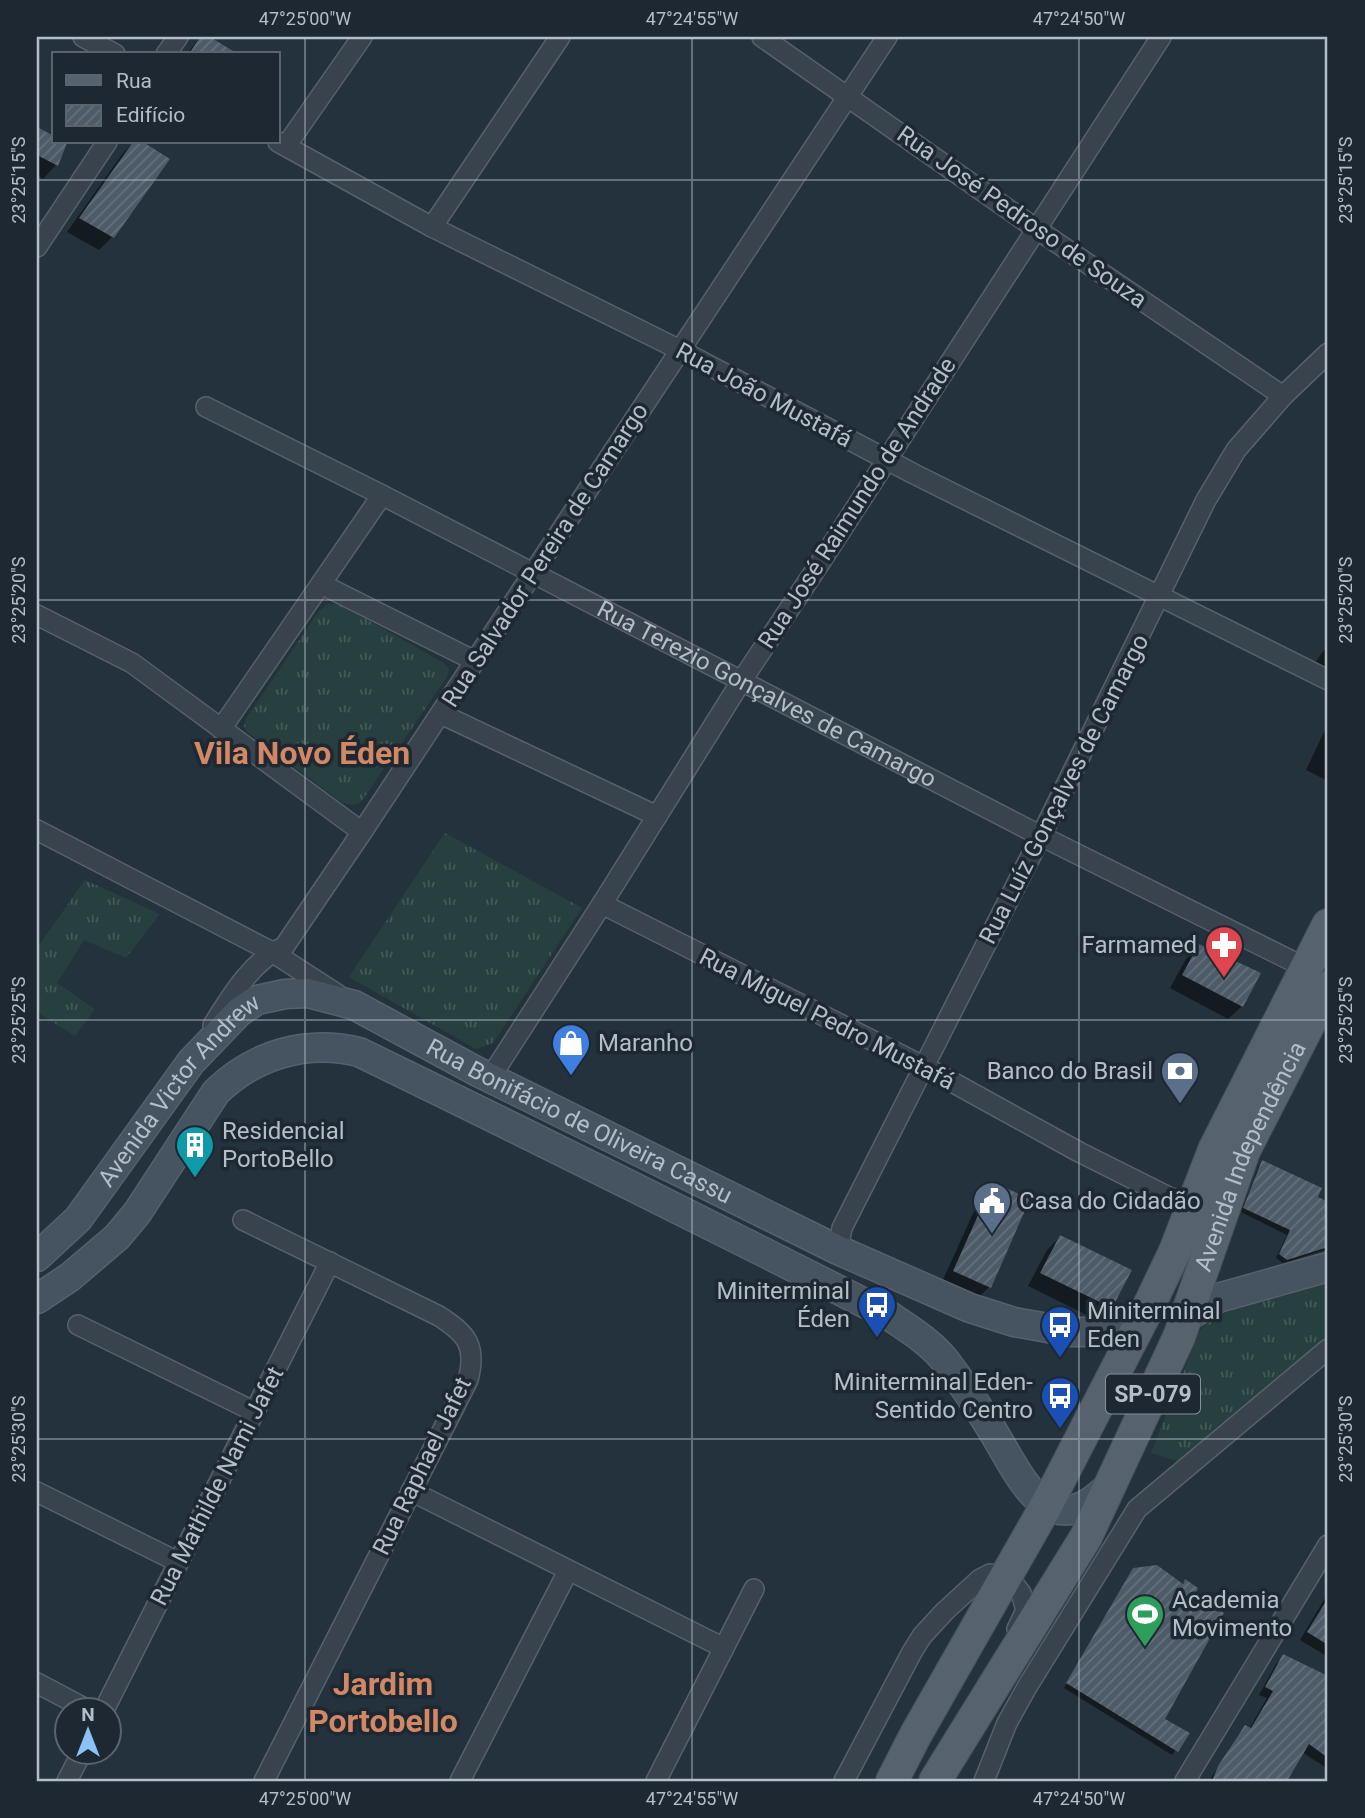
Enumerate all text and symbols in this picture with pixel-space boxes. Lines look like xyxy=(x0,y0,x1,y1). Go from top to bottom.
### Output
text: 47°25'00"W xyxy=(259,8,351,29)
text: 47°24'55"W xyxy=(646,8,738,29)
text: 47°24'50"W xyxy=(1033,8,1125,29)
legend xyxy=(52,52,280,144)
text: Rua xyxy=(116,69,152,93)
text: Edifício xyxy=(116,103,185,127)
street label: Rua José Pedroso de Souza xyxy=(892,120,1152,314)
text: 23°25'15"S xyxy=(8,136,29,224)
text: 23°25'15"S xyxy=(1335,136,1356,224)
street label: Rua João Mustafá xyxy=(671,337,857,453)
street label: Rua José Raimundo de Andrade xyxy=(752,352,962,654)
street label: Rua Salvador Pereira de Camargo xyxy=(436,398,654,712)
text: 23°25'20"S xyxy=(8,556,29,644)
text: 23°25'20"S xyxy=(1335,556,1356,644)
street label: Rua Terezio Gonçalves de Camargo xyxy=(592,595,941,793)
street label: Rua Luíz Gonçalves de Camargo xyxy=(973,629,1155,949)
district label: Vila Novo Éden xyxy=(194,734,410,772)
pharmacy icon: Farmamed xyxy=(1203,924,1245,979)
place label: Farmamed xyxy=(1082,931,1197,959)
street label: Rua Miguel Pedro Mustafá xyxy=(695,942,959,1096)
text: 23°25'25"S xyxy=(8,976,29,1064)
text: 23°25'25"S xyxy=(1335,976,1356,1064)
street label: Avenida Victor Andrew xyxy=(92,988,265,1192)
shop icon: Maranho xyxy=(550,1022,592,1077)
place label: Maranho xyxy=(598,1029,693,1057)
street label: Rua Bonifácio de Oliveira Cassu xyxy=(422,1033,737,1209)
street label: Avenida Independência xyxy=(1189,1037,1312,1275)
bank icon: Banco do Brasil xyxy=(1159,1050,1201,1105)
place label: Banco do Brasil xyxy=(987,1057,1153,1085)
place label: Residencial PortoBello xyxy=(222,1117,345,1173)
building icon: Residencial PortoBello xyxy=(174,1124,216,1179)
public building icon: Casa do Cidadão xyxy=(971,1180,1013,1235)
place label: Casa do Cidadão xyxy=(1019,1187,1201,1215)
place label: Miniterminal Éden xyxy=(716,1277,850,1333)
bus stop icon: Miniterminal Éden xyxy=(856,1284,898,1339)
place label: Miniterminal Eden xyxy=(1087,1297,1221,1353)
bus stop icon: Miniterminal Eden xyxy=(1039,1304,1081,1359)
street label: Rua Mathilde Nami Jafet xyxy=(145,1362,289,1610)
place label: Miniterminal Eden- Sentido Centro xyxy=(834,1368,1033,1424)
street label: Rua Raphael Jafet xyxy=(367,1373,477,1559)
road number: SP-079 xyxy=(1106,1374,1200,1414)
bus stop icon: Miniterminal Eden- Sentido Centro xyxy=(1039,1375,1081,1430)
text: 23°25'30"S xyxy=(8,1395,29,1483)
text: 23°25'30"S xyxy=(1335,1395,1356,1483)
place label: Academia Movimento xyxy=(1172,1586,1292,1642)
sports icon: Academia Movimento xyxy=(1124,1593,1166,1648)
district label: Jardim Portobello xyxy=(308,1665,458,1740)
north arrow xyxy=(52,1696,122,1766)
text: N xyxy=(81,1703,95,1726)
text: 47°25'00"W xyxy=(259,1788,351,1809)
text: 47°24'55"W xyxy=(646,1788,738,1809)
text: 47°24'50"W xyxy=(1033,1788,1125,1809)

